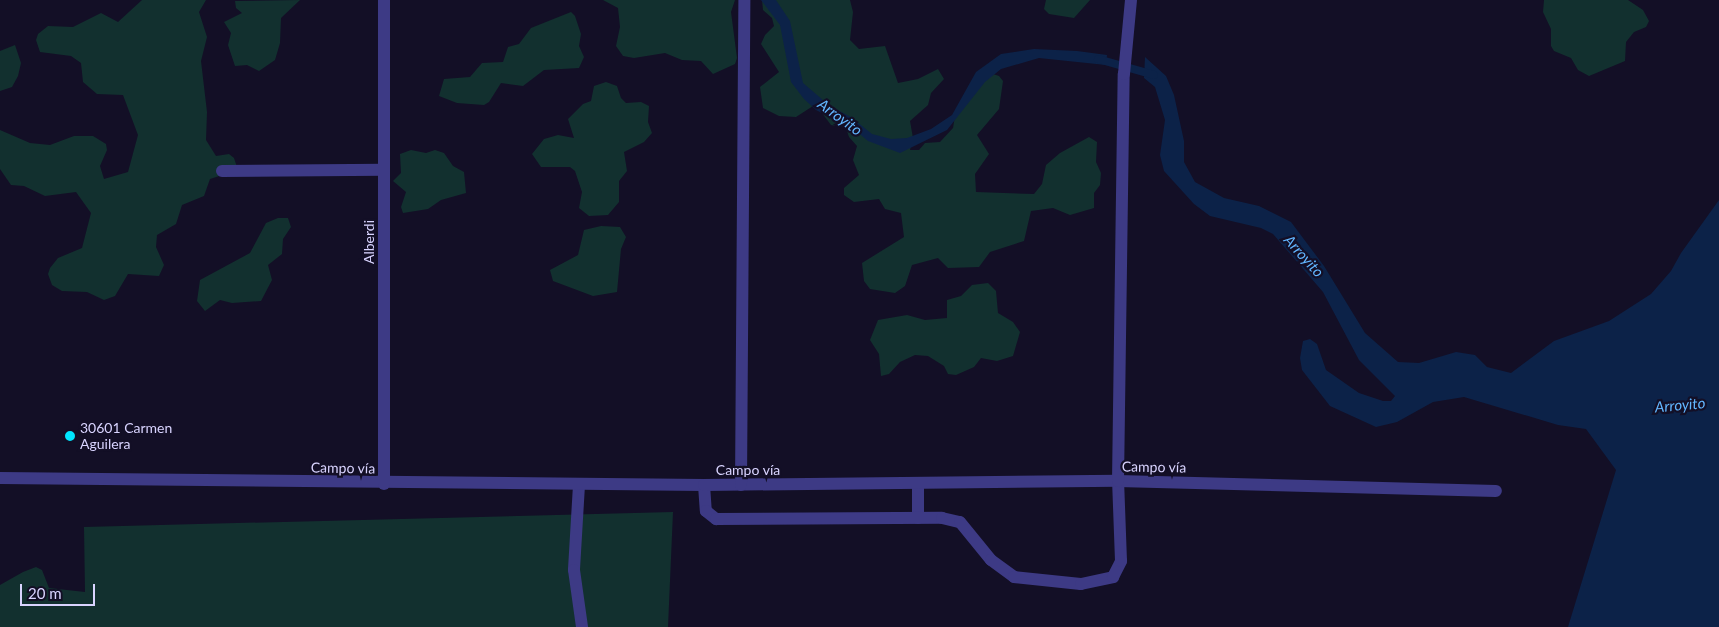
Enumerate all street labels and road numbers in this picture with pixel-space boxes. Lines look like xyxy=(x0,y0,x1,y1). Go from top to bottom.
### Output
street label: Alberdi xyxy=(361,220,377,264)
street label: Campo vía xyxy=(1121,458,1187,476)
street label: Campo vía xyxy=(310,459,376,477)
street label: Campo vía xyxy=(716,462,780,478)

